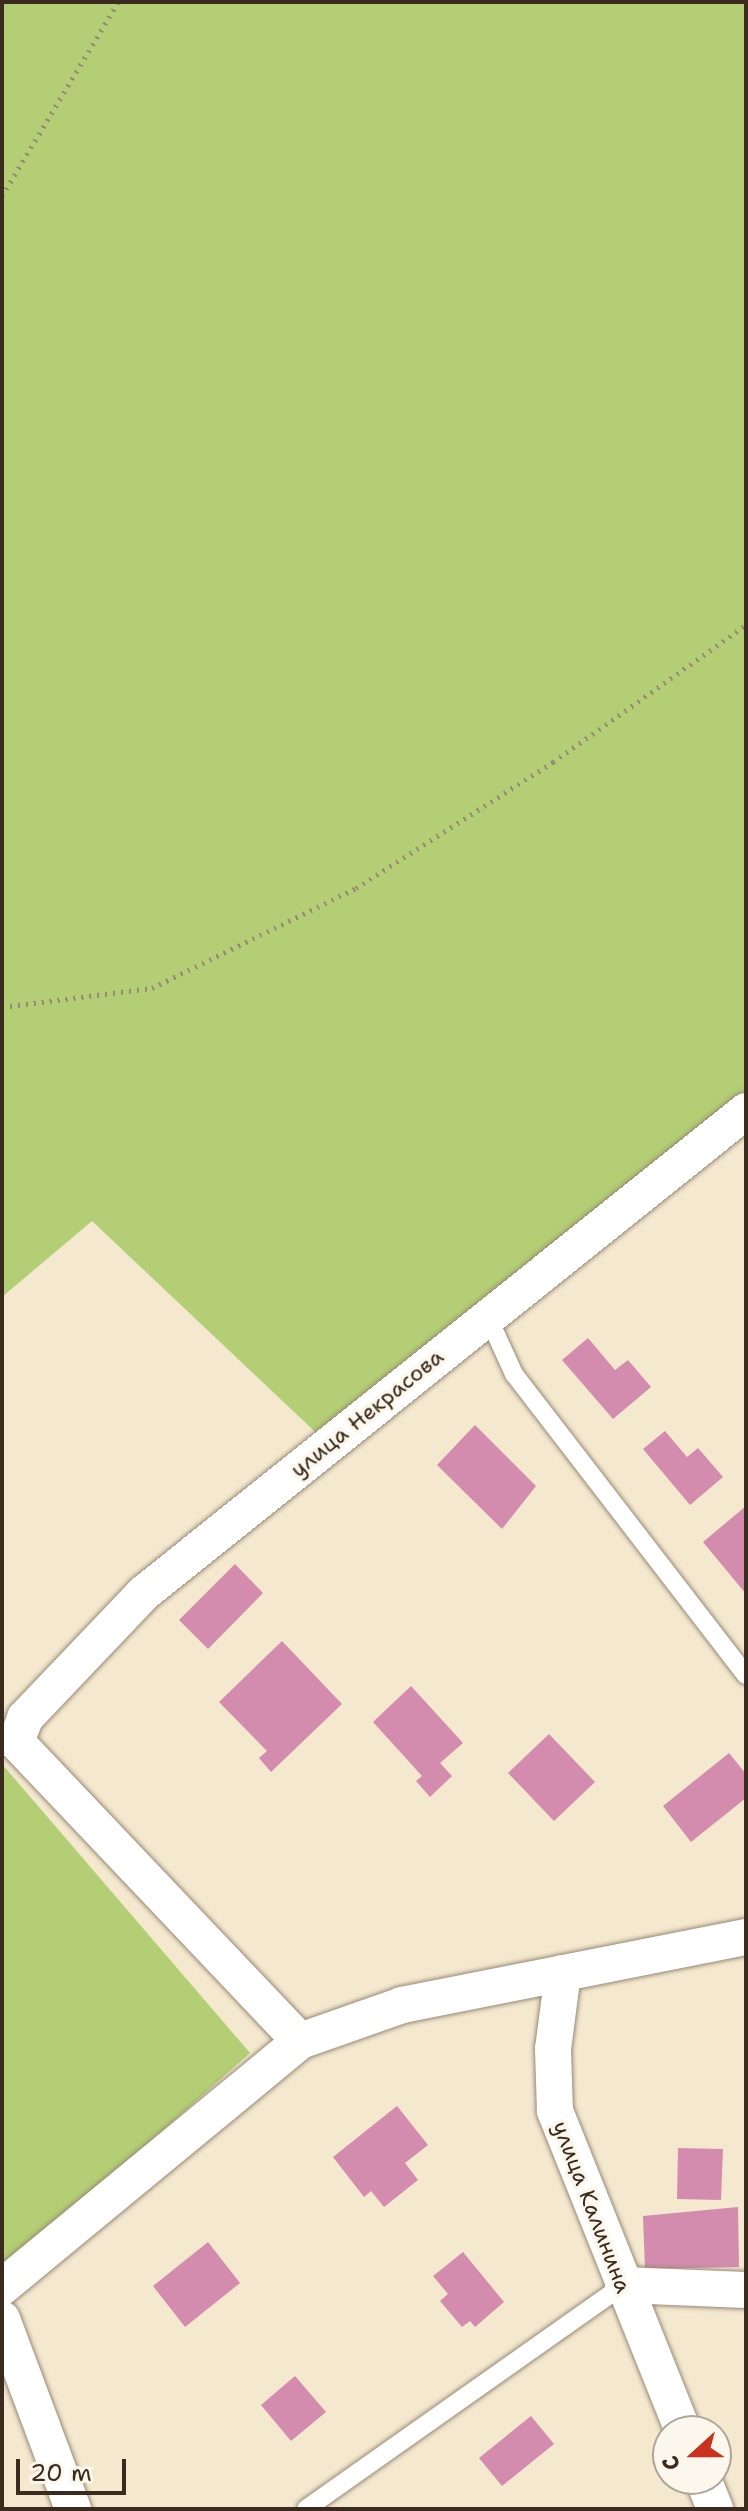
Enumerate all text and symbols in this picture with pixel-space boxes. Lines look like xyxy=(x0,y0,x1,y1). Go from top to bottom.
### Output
street label: улица Некрасова xyxy=(285,1343,449,1483)
street label: улица Калинина xyxy=(547,2117,637,2297)
north arrow xyxy=(652,2415,732,2495)
scale bar xyxy=(20,2443,130,2493)
text: С xyxy=(655,2452,687,2475)
text: 20 m xyxy=(30,2457,92,2489)

